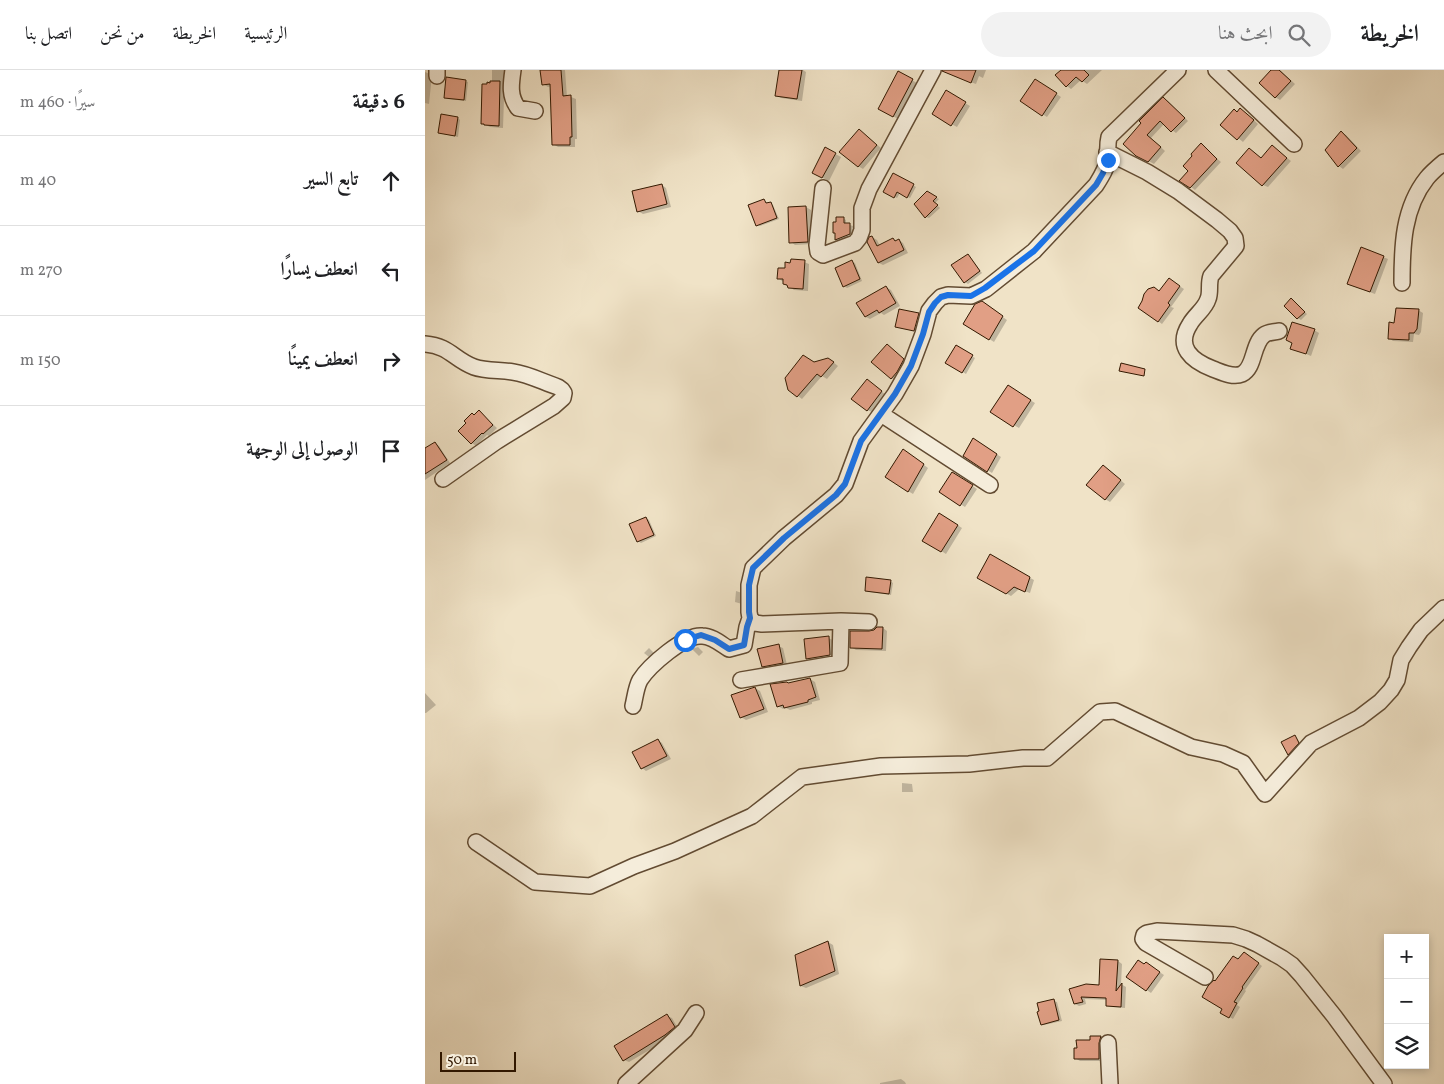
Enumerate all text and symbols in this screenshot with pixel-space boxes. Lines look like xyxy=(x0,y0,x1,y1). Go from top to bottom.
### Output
search box xyxy=(981,12,1331,57)
text: الخريطة xyxy=(1361,18,1419,52)
text: ابحث هنا xyxy=(1218,21,1273,47)
icon: search xyxy=(1285,21,1313,49)
text: اتصل بنا xyxy=(25,22,72,47)
text: من نحن xyxy=(100,22,144,47)
text: الخريطة xyxy=(172,22,216,47)
text: الرئيسية xyxy=(244,22,287,47)
text: 6 دقيقة xyxy=(353,88,405,117)
text: سيرًا · 460 m xyxy=(20,92,95,114)
route end xyxy=(1097,149,1120,172)
text: تابع السير xyxy=(305,167,358,193)
icon: ahead xyxy=(377,167,405,195)
text: 40 m xyxy=(20,170,56,192)
text: انعطف يسارًا xyxy=(280,257,358,283)
icon: left xyxy=(377,257,405,285)
text: 270 m xyxy=(20,260,62,282)
text: انعطف يمينًا xyxy=(288,347,358,373)
icon: right xyxy=(377,347,405,375)
text: 150 m xyxy=(20,350,61,372)
text: الوصول إلى الوجهة xyxy=(246,437,358,463)
icon: arrive xyxy=(377,437,405,465)
route start xyxy=(674,629,697,652)
map controls xyxy=(1384,934,1429,1069)
button: + xyxy=(1384,934,1429,979)
button: − xyxy=(1384,979,1429,1024)
button: layers xyxy=(1384,1024,1429,1069)
scale bar xyxy=(440,1049,516,1072)
text: 50 m xyxy=(447,1051,477,1070)

